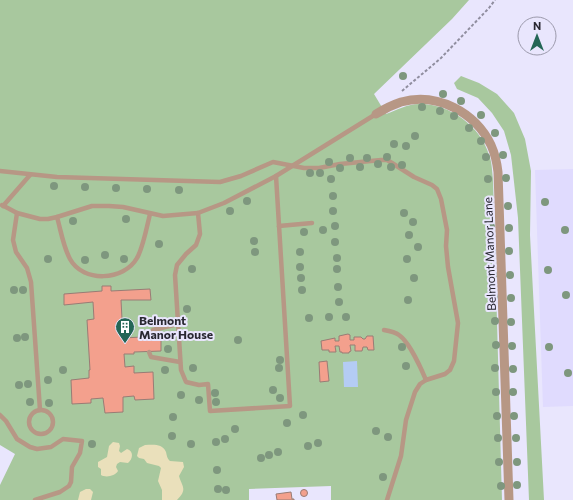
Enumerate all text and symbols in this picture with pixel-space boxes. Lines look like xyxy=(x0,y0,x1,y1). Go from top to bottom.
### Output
north arrow xyxy=(517,16,557,56)
text: N xyxy=(533,19,541,32)
street label: Belmont Manor Lane xyxy=(480,197,498,311)
place label: Belmont Manor House xyxy=(139,313,213,341)
building icon: Belmont Manor House xyxy=(114,316,136,344)

